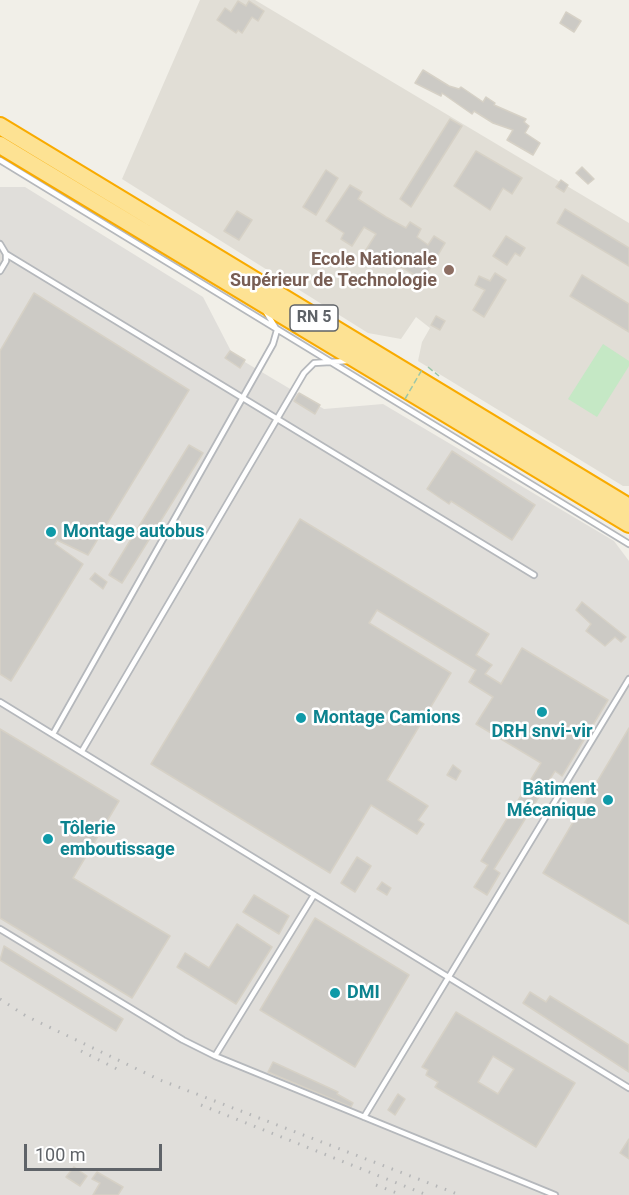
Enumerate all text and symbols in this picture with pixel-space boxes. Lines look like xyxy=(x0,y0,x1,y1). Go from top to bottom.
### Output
place label: Ecole Nationale Supérieur de Technologie xyxy=(230,249,437,292)
marker: Ecole Nationale Supérieur de Technologie xyxy=(442,263,456,277)
road number: RN 5 xyxy=(290,305,338,331)
place label: Montage autobus xyxy=(63,521,204,543)
marker: Montage autobus xyxy=(44,525,58,539)
marker: DRH snvi-vir xyxy=(535,705,549,719)
place label: Montage Camions xyxy=(313,707,460,729)
marker: Montage Camions xyxy=(294,711,308,725)
place label: DRH snvi-vir xyxy=(491,721,593,743)
place label: Bâtiment Mécanique xyxy=(507,779,596,822)
marker: Bâtiment Mécanique xyxy=(601,793,615,807)
place label: Tôlerie emboutissage xyxy=(60,818,175,860)
marker: Tôlerie emboutissage xyxy=(41,832,55,846)
place label: DMI xyxy=(347,982,380,1004)
marker: DMI xyxy=(328,986,342,1000)
scale bar xyxy=(27,1132,165,1170)
text: 100 m xyxy=(35,1144,86,1165)

